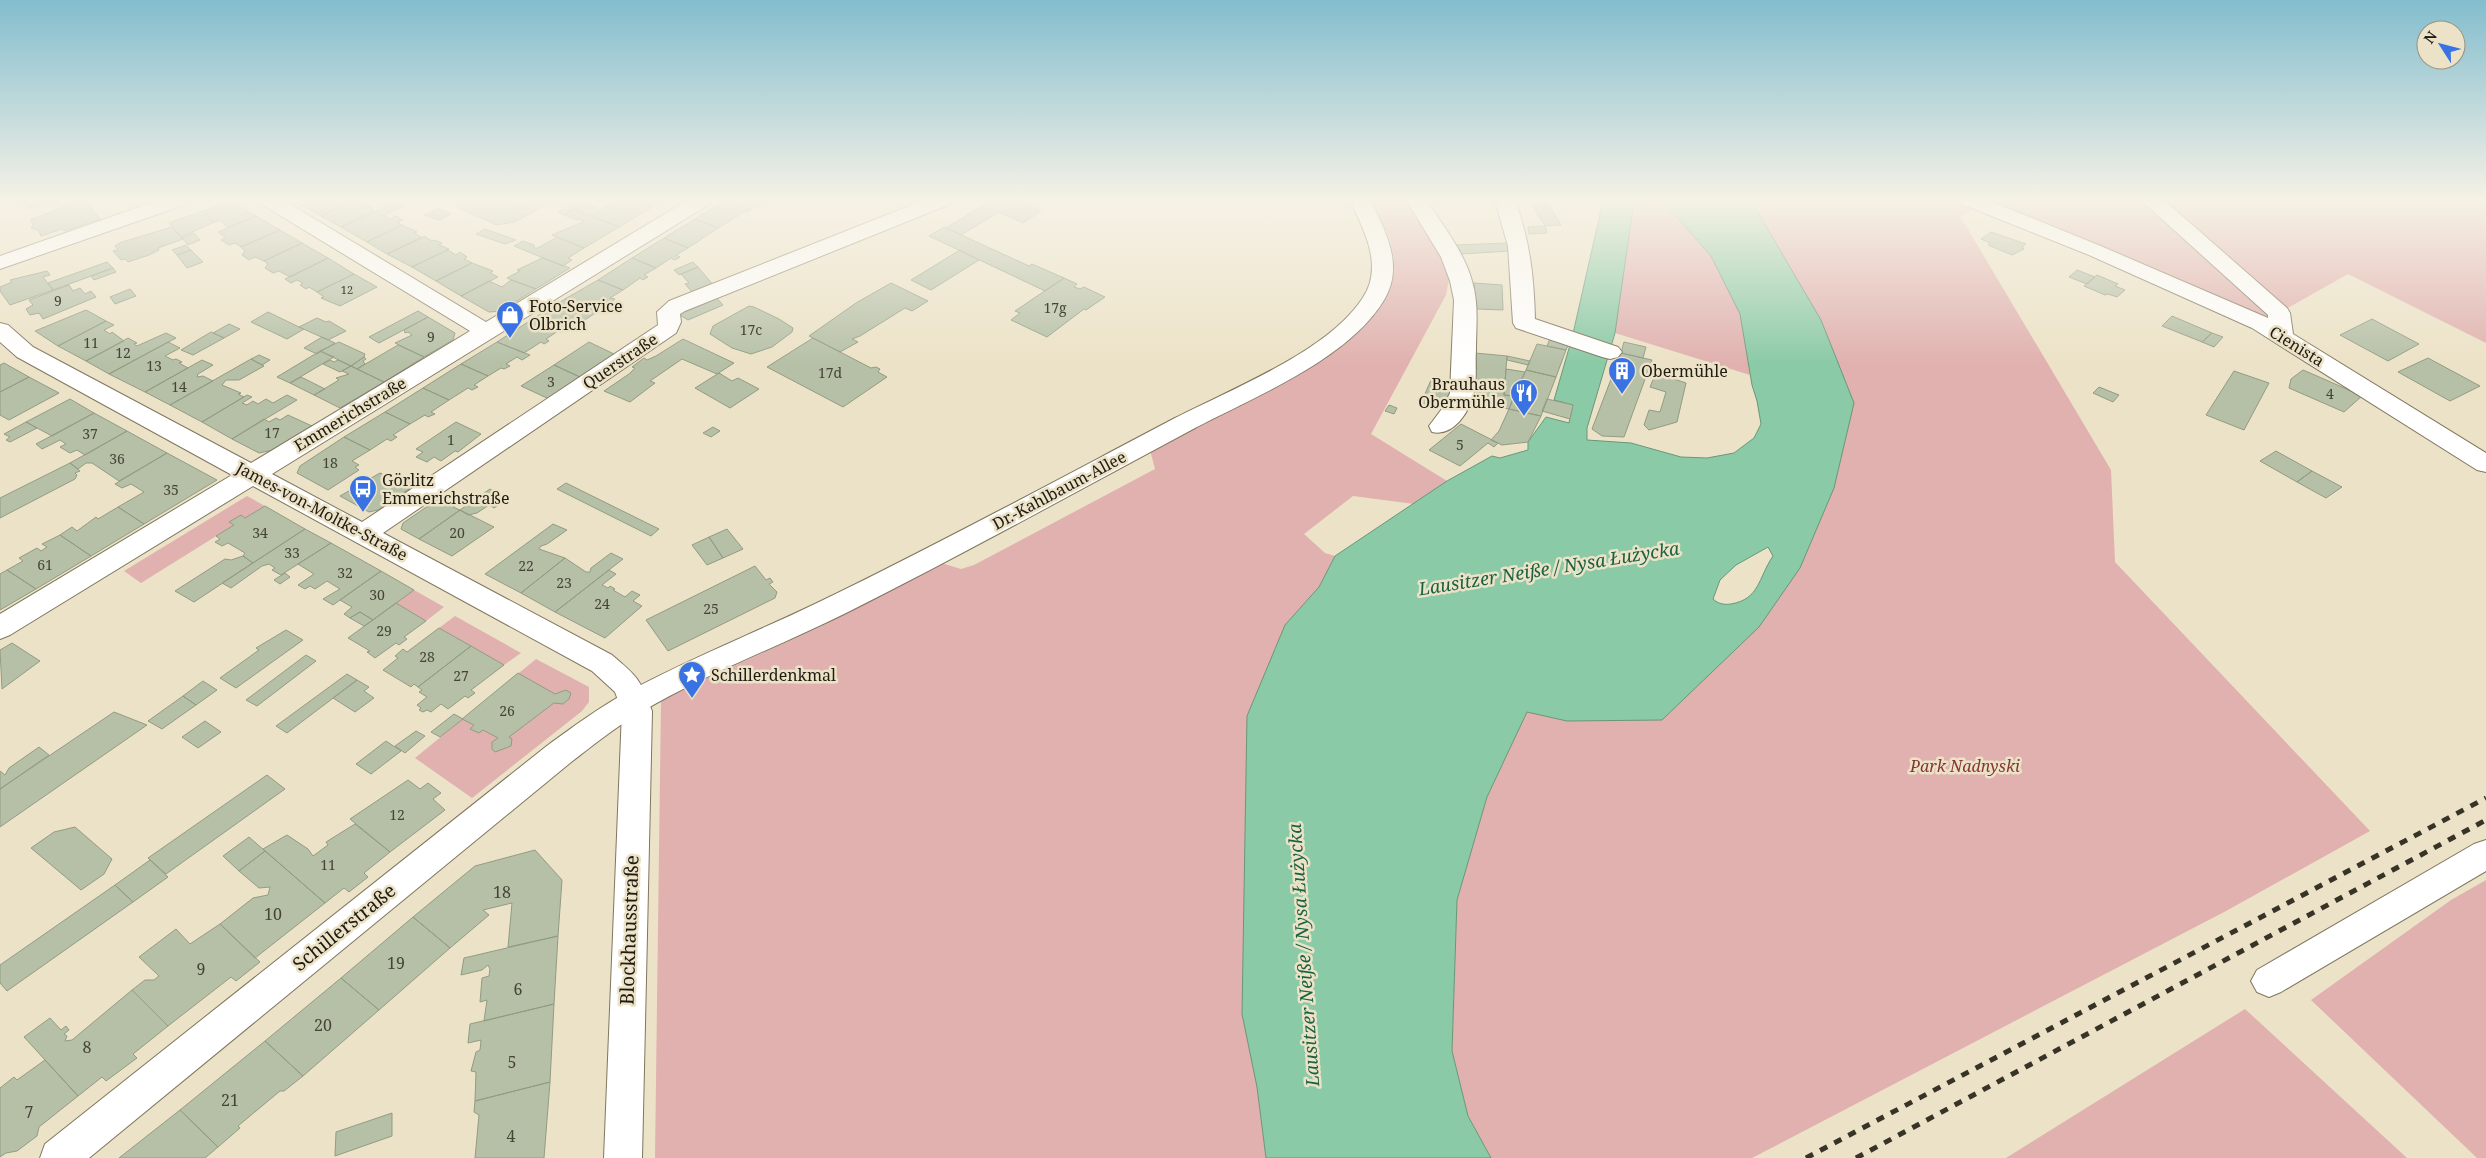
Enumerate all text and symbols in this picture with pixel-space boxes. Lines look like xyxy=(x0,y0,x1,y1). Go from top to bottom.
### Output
north arrow xyxy=(2416,20,2466,70)
text: N xyxy=(2419,27,2441,47)
house number: 12 xyxy=(341,282,353,297)
house number: 9 xyxy=(54,291,62,310)
place label: Foto-Service Olbrich xyxy=(529,295,622,335)
house number: 17g xyxy=(1043,298,1067,317)
shop icon: Foto-Service Olbrich xyxy=(495,300,525,339)
house number: 17c xyxy=(740,320,762,339)
street label: Cienista xyxy=(2265,321,2329,371)
house number: 9 xyxy=(427,327,435,346)
street label: Querstraße xyxy=(578,328,662,394)
house number: 11 xyxy=(83,333,99,352)
house number: 12 xyxy=(115,343,131,362)
house number: 13 xyxy=(146,356,162,375)
building icon: Obermühle xyxy=(1607,356,1637,395)
place label: Obermühle xyxy=(1641,360,1728,382)
house number: 17d xyxy=(818,363,843,382)
street label: Emmerichstraße xyxy=(290,372,410,456)
house number: 3 xyxy=(547,372,555,391)
place label: Brauhaus Obermühle xyxy=(1418,373,1505,413)
house number: 14 xyxy=(171,377,187,396)
restaurant icon: Brauhaus Obermühle xyxy=(1509,378,1539,417)
house number: 4 xyxy=(2326,384,2334,403)
house number: 17 xyxy=(264,423,280,442)
house number: 37 xyxy=(82,424,98,443)
house number: 1 xyxy=(447,430,455,449)
house number: 5 xyxy=(1456,435,1464,454)
street label: Dr.-Kahlbaum-Allee xyxy=(988,445,1130,535)
house number: 36 xyxy=(109,449,125,468)
house number: 18 xyxy=(322,453,338,472)
street label: James-von-Moltke-Straße xyxy=(232,456,412,566)
place label: Görlitz Emmerichstraße xyxy=(382,469,509,509)
bus stop icon: Görlitz Emmerichstraße xyxy=(348,474,378,513)
house number: 35 xyxy=(163,480,179,499)
house number: 34 xyxy=(252,523,268,542)
house number: 20 xyxy=(449,523,465,542)
water label: Lausitzer Neiße / Nysa Łużycka xyxy=(1416,535,1681,601)
house number: 33 xyxy=(284,543,300,562)
house number: 61 xyxy=(37,555,53,574)
house number: 22 xyxy=(518,556,534,575)
house number: 32 xyxy=(337,563,353,582)
house number: 23 xyxy=(556,573,572,592)
house number: 30 xyxy=(369,585,385,604)
house number: 24 xyxy=(594,594,610,613)
house number: 25 xyxy=(703,599,719,618)
house number: 29 xyxy=(376,621,392,640)
house number: 28 xyxy=(419,647,435,666)
place icon: Schillerdenkmal xyxy=(677,660,707,699)
place label: Schillerdenkmal xyxy=(711,664,836,686)
house number: 27 xyxy=(453,666,469,685)
house number: 26 xyxy=(499,701,515,720)
park label: Park Nadnyski xyxy=(1909,755,2020,777)
house number: 12 xyxy=(389,805,405,824)
water label: Lausitzer Neiße / Nysa Łużycka xyxy=(1282,822,1324,1088)
house number: 11 xyxy=(320,855,336,874)
street label: Blockhausstraße xyxy=(613,855,645,1005)
street label: Schillerstraße xyxy=(287,877,401,977)
house number: 18 xyxy=(493,881,511,903)
house number: 10 xyxy=(264,903,282,925)
house number: 19 xyxy=(387,952,405,974)
house number: 9 xyxy=(197,958,205,980)
house number: 6 xyxy=(514,978,523,1000)
house number: 20 xyxy=(314,1014,332,1036)
house number: 8 xyxy=(83,1036,92,1058)
house number: 5 xyxy=(508,1051,516,1073)
house number: 21 xyxy=(221,1089,239,1111)
house number: 7 xyxy=(25,1101,34,1123)
house number: 4 xyxy=(507,1125,516,1147)

